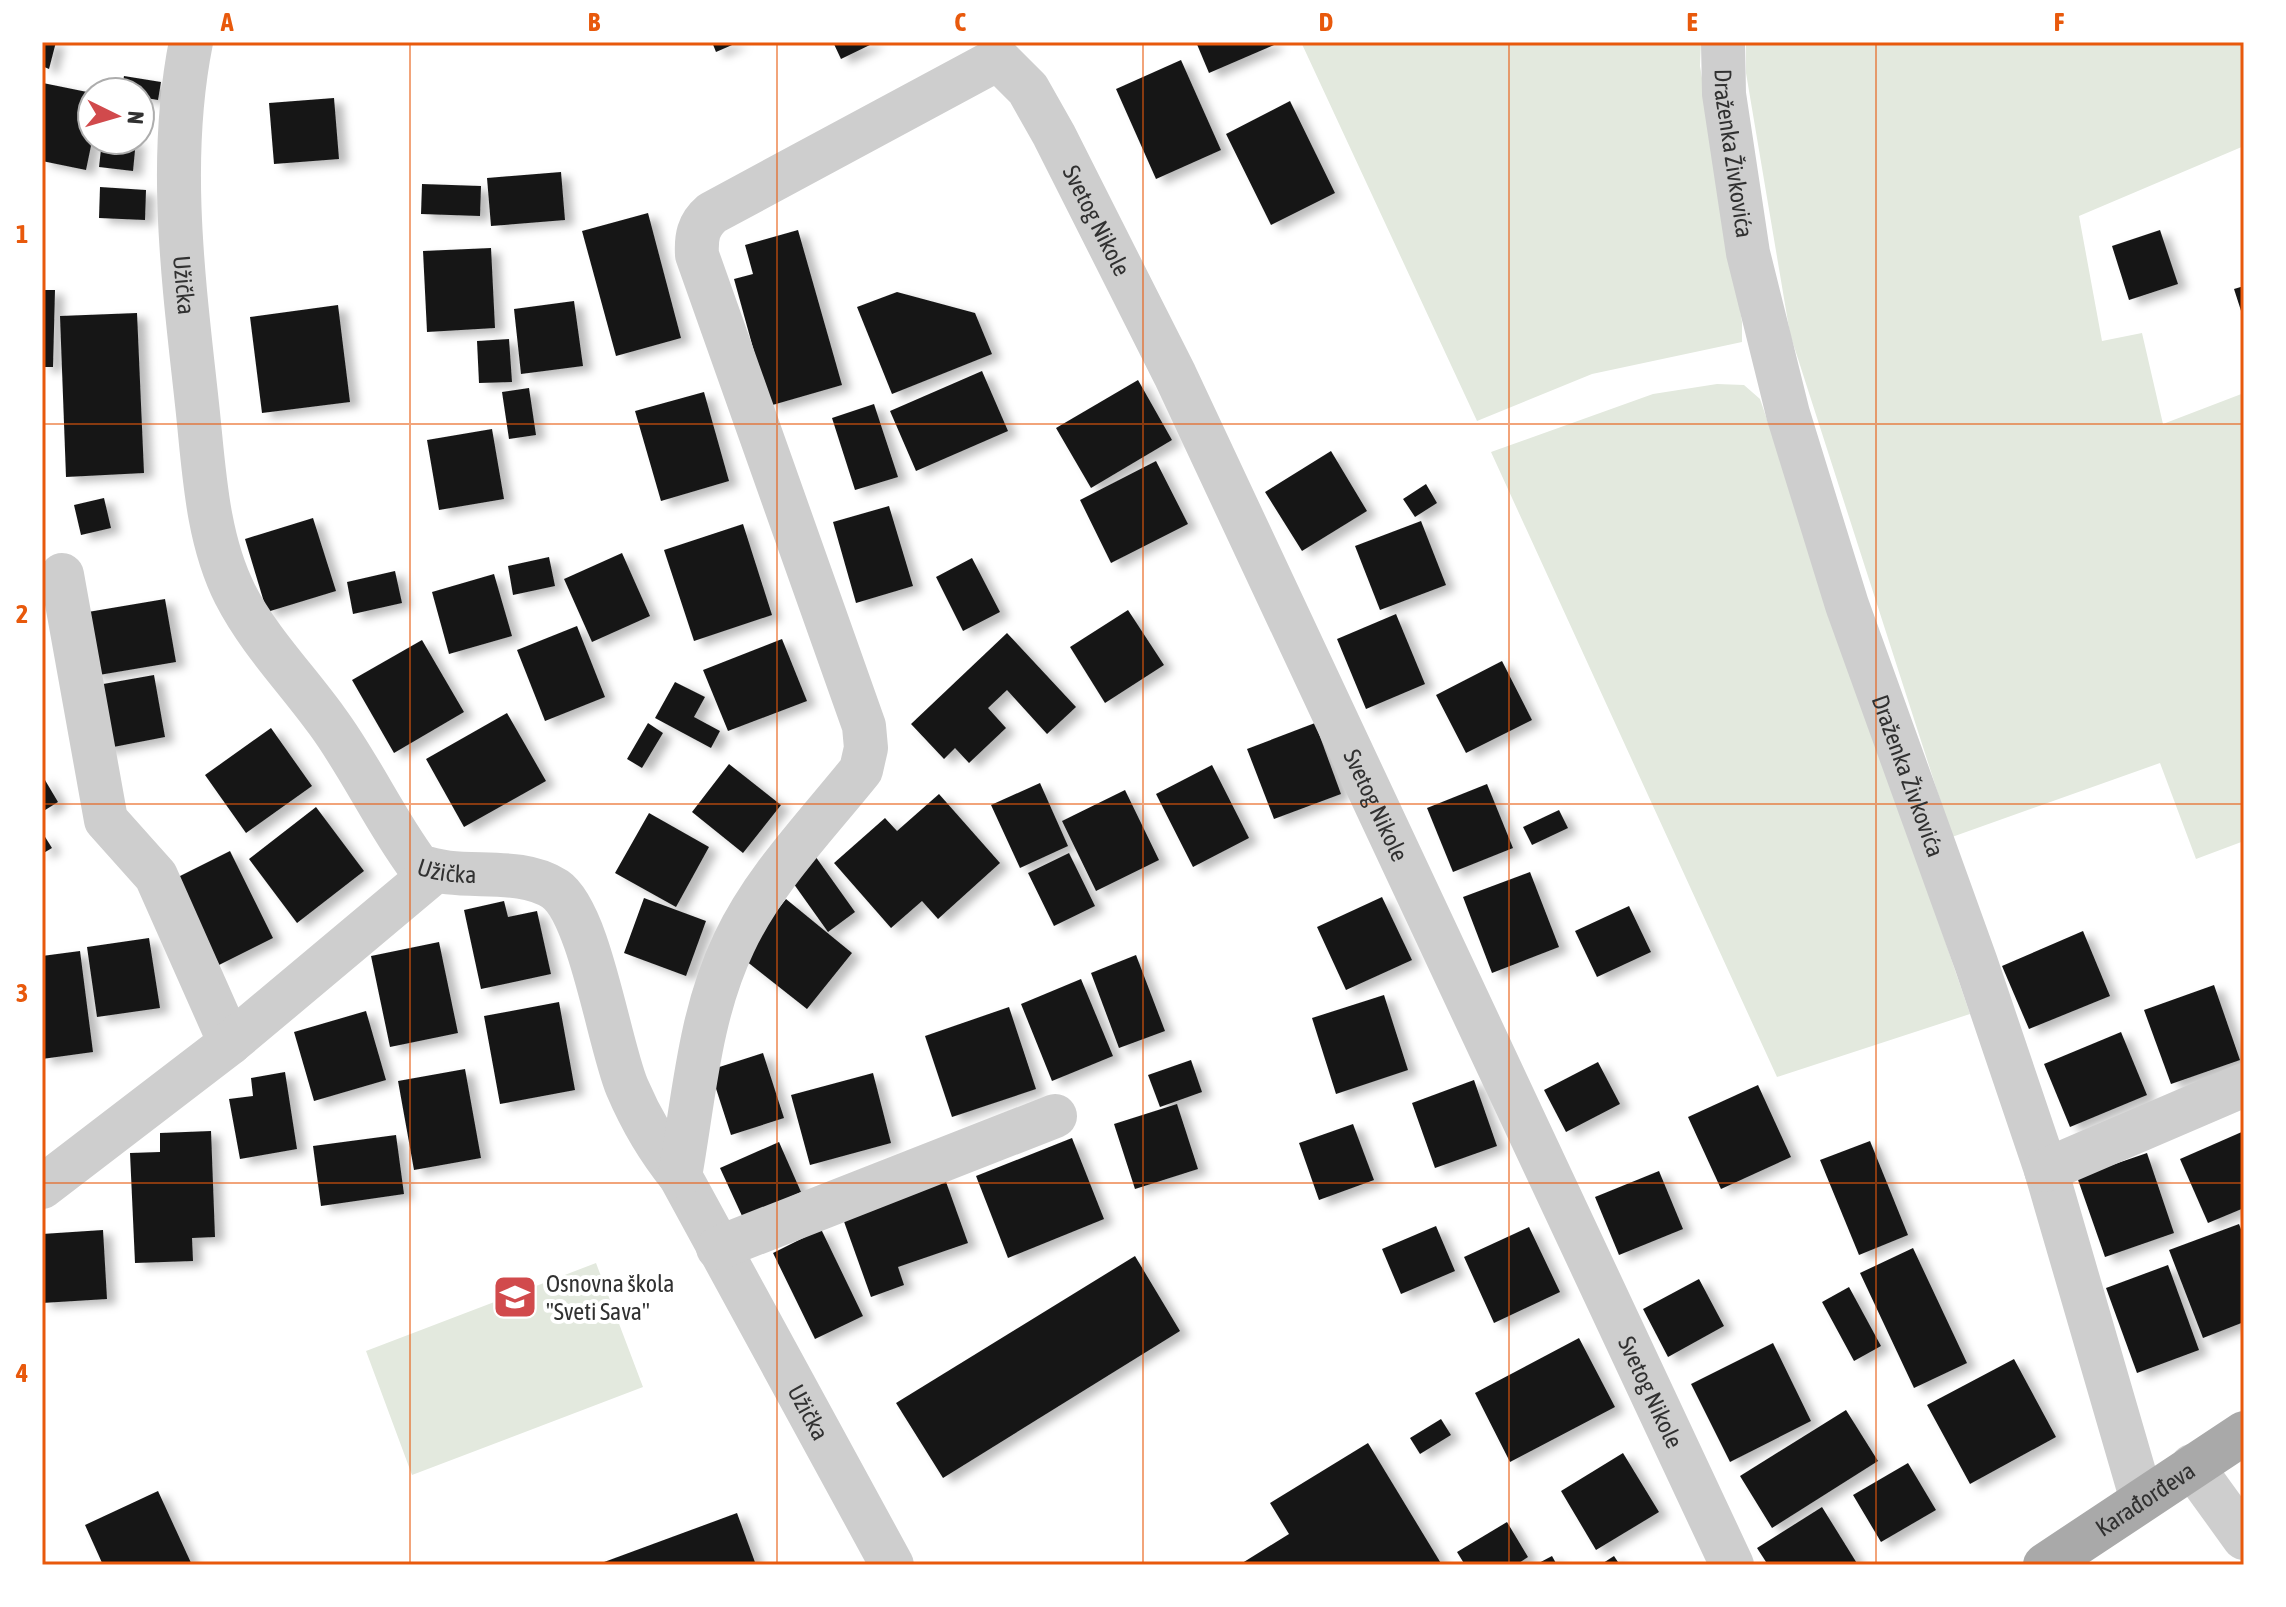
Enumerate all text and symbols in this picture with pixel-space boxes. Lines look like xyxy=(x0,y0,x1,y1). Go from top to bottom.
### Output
text: A xyxy=(220,7,234,37)
text: B xyxy=(588,7,601,37)
text: C xyxy=(954,7,966,37)
text: D xyxy=(1319,7,1333,37)
text: E xyxy=(1686,7,1698,37)
text: F xyxy=(2054,7,2065,37)
street label: Draženka Živkovića xyxy=(1710,69,1759,239)
north arrow xyxy=(76,76,156,156)
text: N xyxy=(122,110,149,125)
street label: Svetog Nikole xyxy=(1058,161,1136,280)
text: 1 xyxy=(16,219,28,249)
street label: Užička xyxy=(169,255,201,316)
text: 2 xyxy=(16,599,28,629)
street label: Draženka Živkovića xyxy=(1867,691,1950,860)
street label: Svetog Nikole xyxy=(1339,745,1414,865)
street label: Užička xyxy=(414,853,477,888)
text: 3 xyxy=(16,978,28,1008)
place label: Osnovna škola "Sveti Sava" xyxy=(546,1270,675,1325)
school or university icon: Osnovna škola "Sveti Sava" xyxy=(491,1273,539,1321)
street label: Svetog Nikole xyxy=(1613,1332,1689,1452)
text: 4 xyxy=(15,1358,28,1388)
street label: Užička xyxy=(783,1380,835,1444)
street label: Karađorđeva xyxy=(2090,1456,2200,1541)

